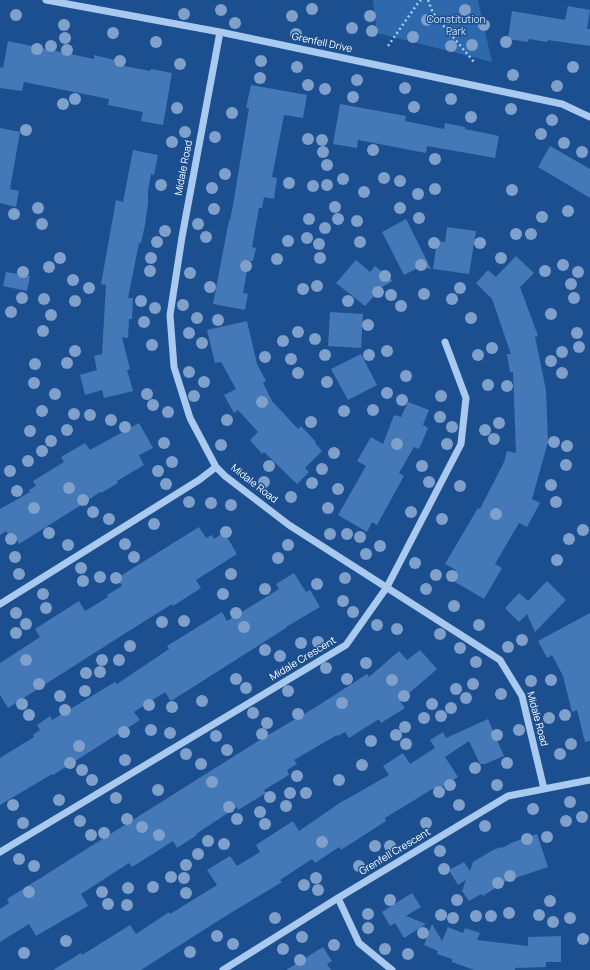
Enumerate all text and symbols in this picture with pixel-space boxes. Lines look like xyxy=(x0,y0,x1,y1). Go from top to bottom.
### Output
park label: Constitution Park xyxy=(427,14,485,38)
street label: Grenfell Drive xyxy=(291,31,353,55)
street label: Midale Road xyxy=(173,139,195,197)
street label: Midale Road xyxy=(228,462,280,506)
street label: Midale Crescent xyxy=(268,634,338,684)
street label: Midale Road xyxy=(524,690,550,748)
street label: Grenfell Crescent xyxy=(357,826,433,878)

